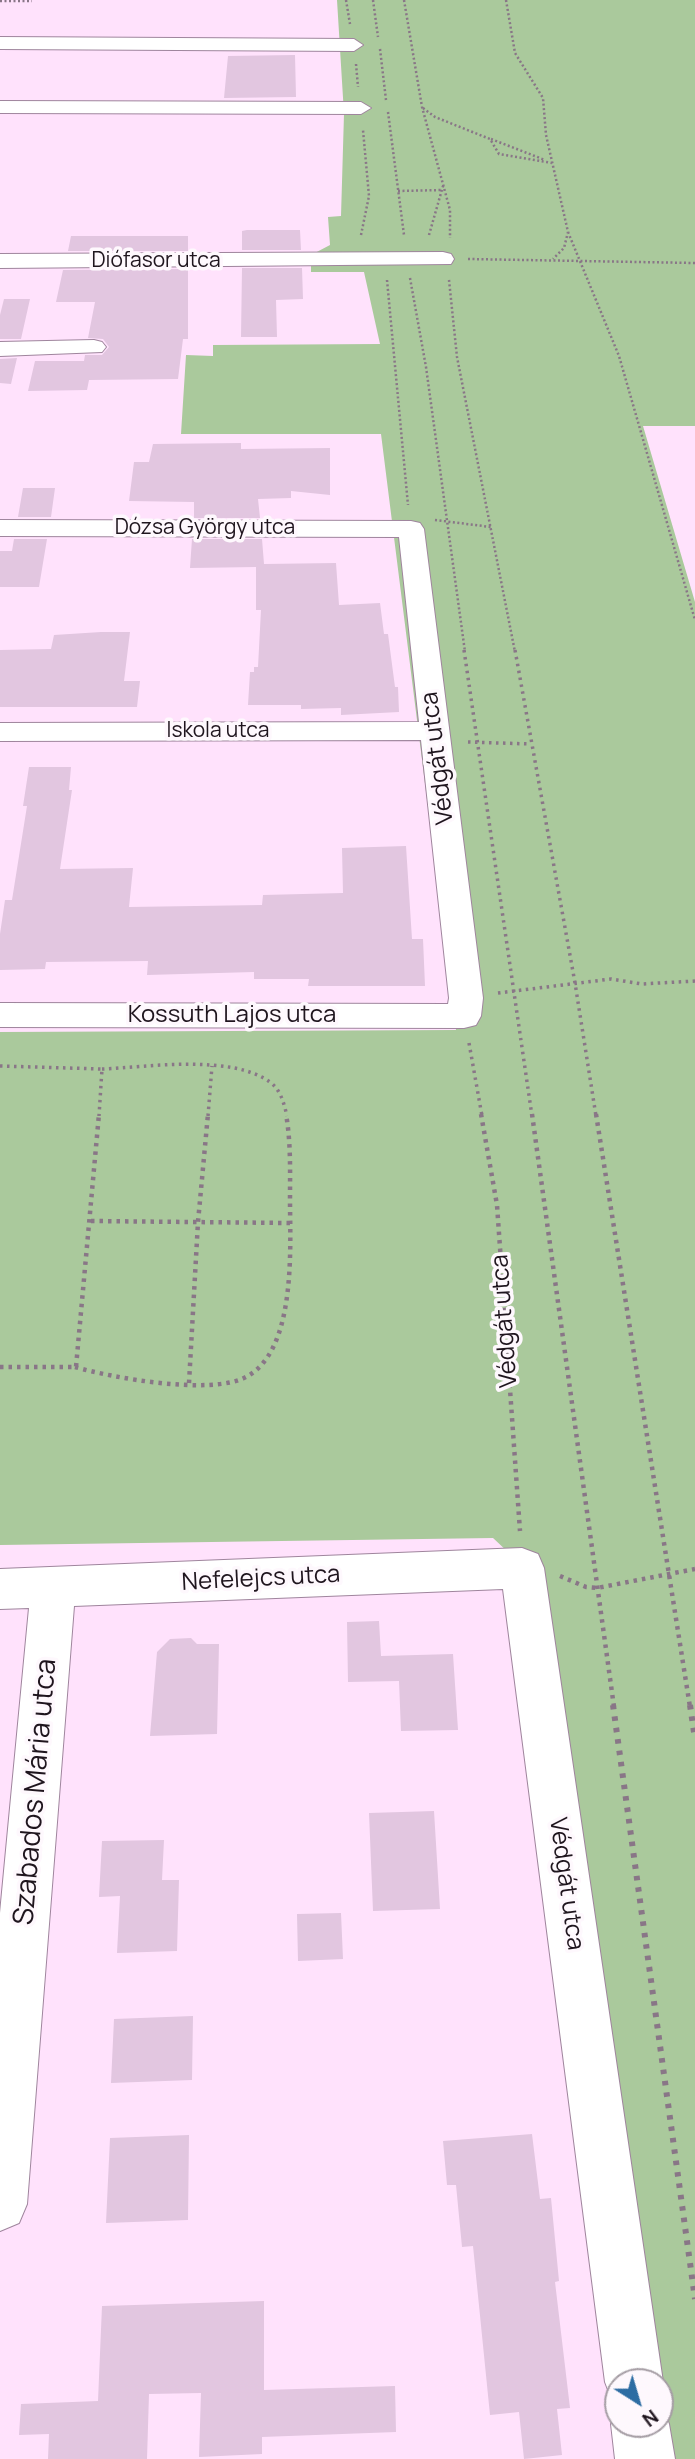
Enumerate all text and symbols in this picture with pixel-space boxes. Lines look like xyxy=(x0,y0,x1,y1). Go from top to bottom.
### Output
street label: Diófasor utca xyxy=(91,248,221,274)
street label: Dózsa György utca xyxy=(115,515,295,541)
street label: Védgát utca xyxy=(416,690,460,826)
street label: Iskola utca xyxy=(166,718,270,744)
street label: Kossuth Lajos utca xyxy=(128,1001,336,1029)
street label: Védgát utca xyxy=(486,1253,524,1389)
street label: Nefelejcs utca xyxy=(181,1560,341,1598)
street label: Szabados Mária utca xyxy=(8,1657,64,1927)
street label: Védgát utca xyxy=(542,1816,590,1952)
north arrow xyxy=(604,2368,674,2438)
text: N xyxy=(637,2404,664,2433)

